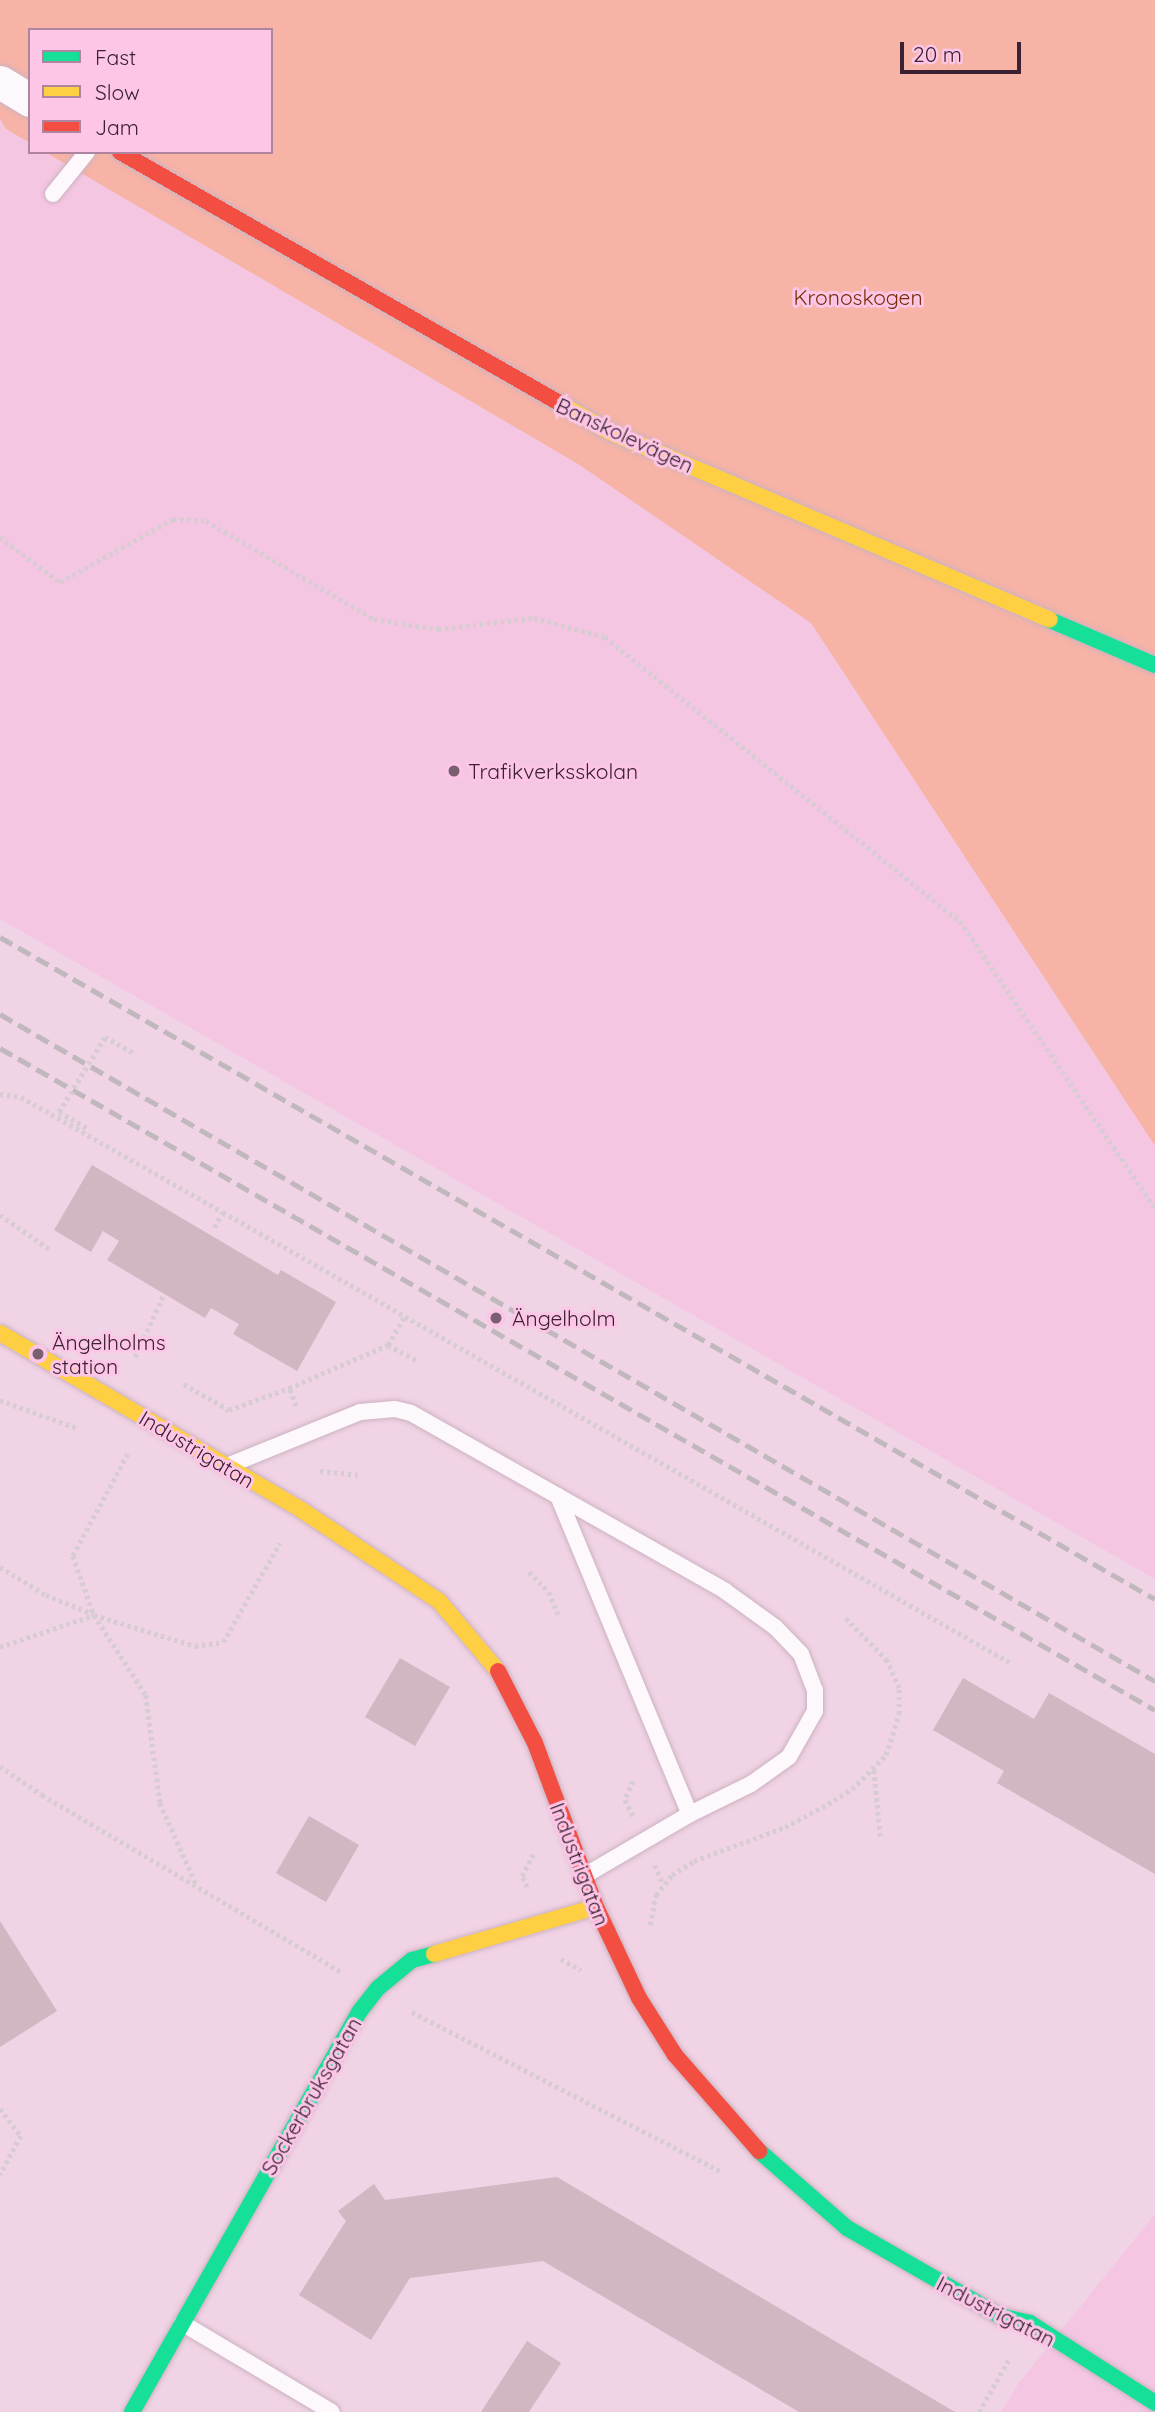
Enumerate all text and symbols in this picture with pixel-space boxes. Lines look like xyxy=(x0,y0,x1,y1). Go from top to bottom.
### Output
legend xyxy=(28,28,273,154)
scale bar xyxy=(903,28,1024,72)
text: 20 m xyxy=(913,41,962,67)
text: Fast xyxy=(95,44,136,70)
text: Slow xyxy=(95,79,140,105)
text: Jam xyxy=(95,114,139,140)
park label: Kronoskogen xyxy=(793,284,923,310)
street label: Banskolevägen xyxy=(552,392,698,478)
place label: Trafikverksskolan xyxy=(468,758,638,784)
marker: Trafikverksskolan xyxy=(446,763,462,779)
place label: Ängelholm xyxy=(512,1305,616,1331)
marker: Ängelholm xyxy=(486,1308,506,1328)
place label: Ängelholms station xyxy=(52,1329,166,1379)
marker: Ängelholms station xyxy=(30,1346,46,1362)
street label: Industrigatan xyxy=(135,1405,259,1493)
street label: Industrigatan xyxy=(545,1799,615,1929)
street label: Sockerbruksgatan xyxy=(256,2013,366,2179)
street label: Industrigatan xyxy=(933,2270,1059,2352)

